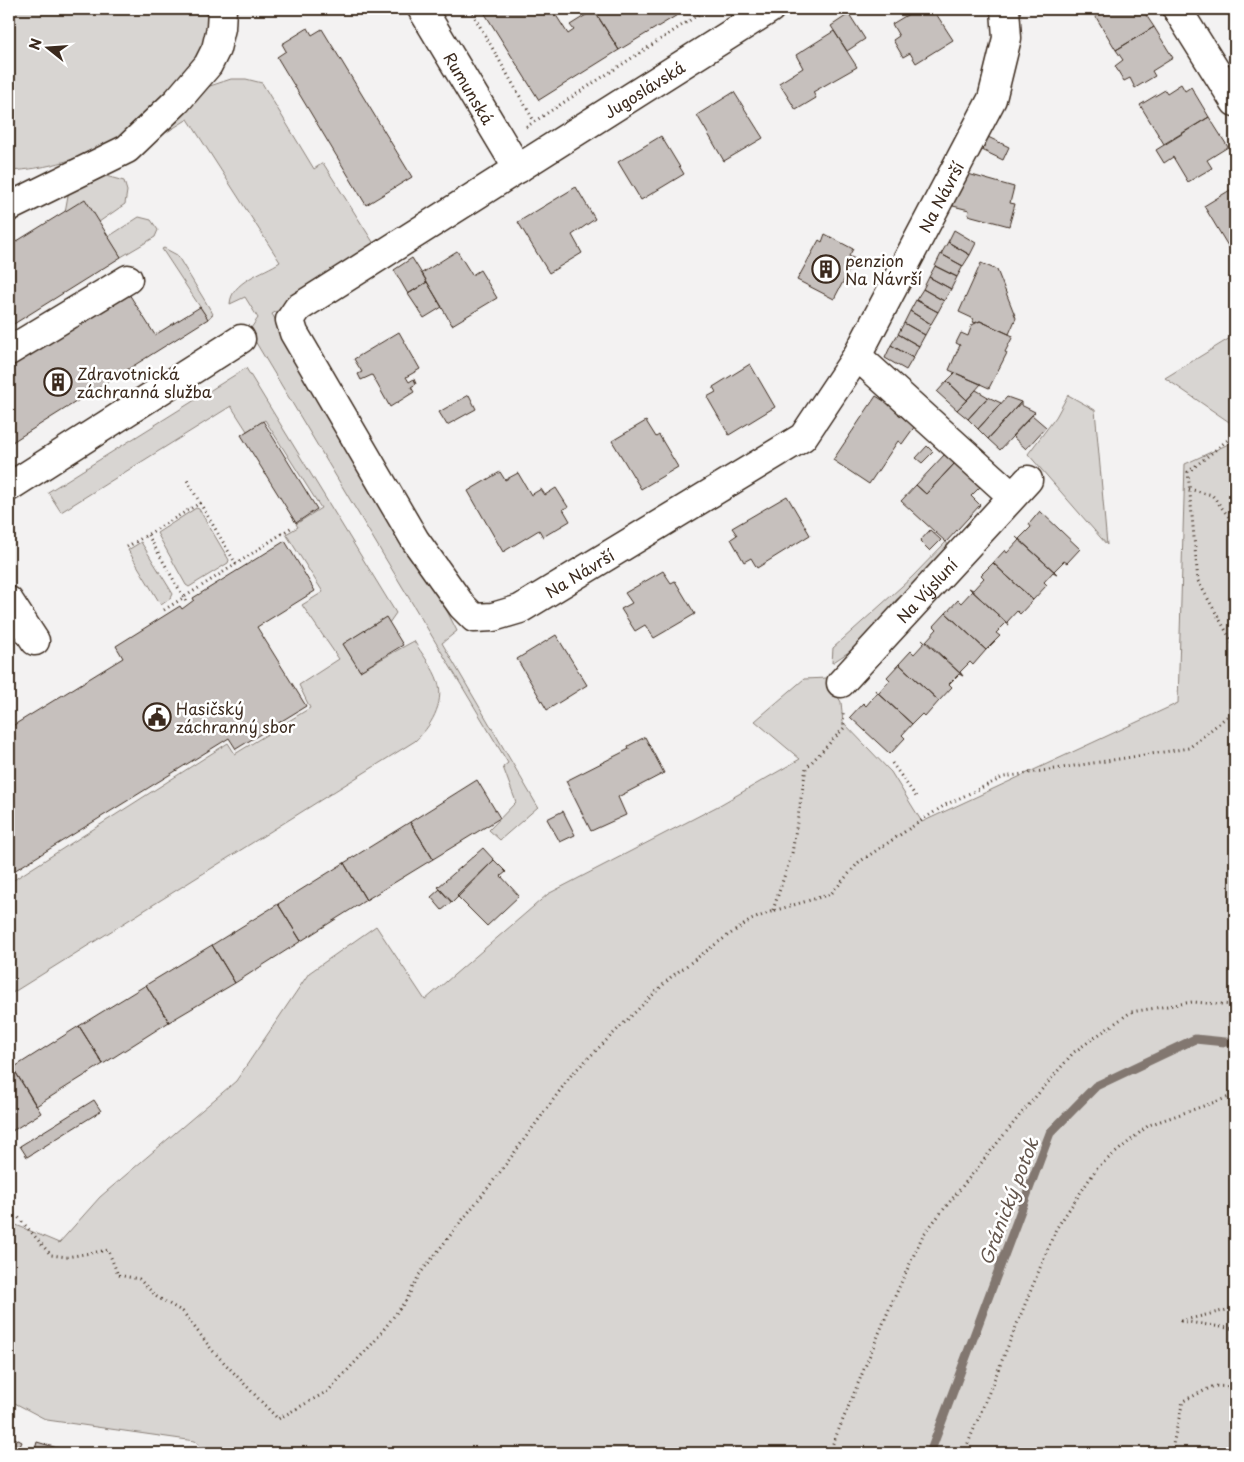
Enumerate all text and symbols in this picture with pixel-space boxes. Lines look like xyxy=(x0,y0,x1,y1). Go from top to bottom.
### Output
north arrow xyxy=(22,22,72,72)
text: N xyxy=(23,36,47,52)
street label: Rumunská xyxy=(438,47,500,129)
street label: Jugoslávská xyxy=(599,55,689,123)
street label: Na Návrší xyxy=(912,157,969,236)
place label: penzion Na Návrší xyxy=(845,248,923,290)
building icon: penzion Na Návrší xyxy=(811,254,841,284)
place label: Zdravotnická záchranná služba xyxy=(77,361,212,403)
building icon: Zdravotnická záchranná služba xyxy=(43,367,73,397)
street label: Na Návrší xyxy=(540,542,619,603)
street label: Na Výsluní xyxy=(890,552,963,628)
place label: Hasičský záchranný sbor xyxy=(176,696,296,738)
public building icon: Hasičský záchranný sbor xyxy=(142,702,172,732)
water label: Gránický potok xyxy=(971,1133,1045,1269)

